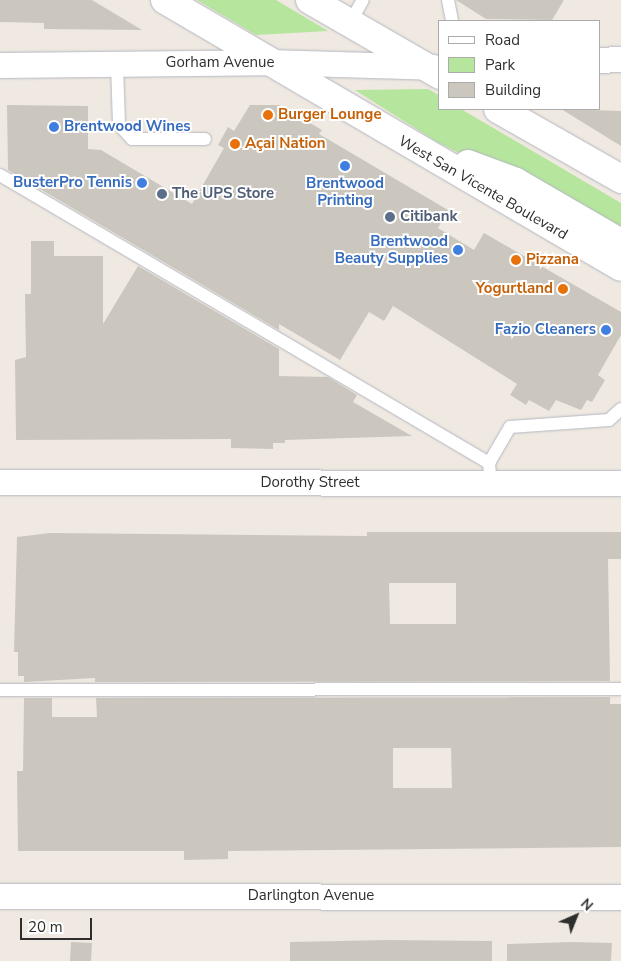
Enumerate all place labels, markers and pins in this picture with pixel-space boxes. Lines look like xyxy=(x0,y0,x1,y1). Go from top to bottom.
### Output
place label: Burger Lounge xyxy=(278,106,382,124)
marker: Burger Lounge xyxy=(262,109,274,121)
place label: Brentwood Wines xyxy=(64,118,191,136)
marker: Brentwood Wines xyxy=(48,121,60,133)
place label: Açai Nation xyxy=(245,135,326,153)
marker: Açai Nation xyxy=(229,138,241,150)
marker: Brentwood Printing xyxy=(339,160,351,172)
place label: BusterPro Tennis xyxy=(13,174,132,192)
place label: Brentwood Printing xyxy=(306,174,384,209)
marker: BusterPro Tennis xyxy=(136,177,148,189)
place label: The UPS Store xyxy=(172,185,274,203)
marker: The UPS Store xyxy=(156,188,168,200)
place label: Citibank xyxy=(400,208,458,226)
marker: Citibank xyxy=(384,211,396,223)
place label: Brentwood Beauty Supplies xyxy=(335,232,448,267)
marker: Brentwood Beauty Supplies xyxy=(452,244,464,256)
place label: Pizzana xyxy=(526,251,579,269)
marker: Pizzana xyxy=(510,254,522,266)
place label: Yogurtland xyxy=(476,280,553,298)
marker: Yogurtland xyxy=(557,283,569,295)
place label: Fazio Cleaners xyxy=(495,321,596,339)
marker: Fazio Cleaners xyxy=(600,324,612,336)

